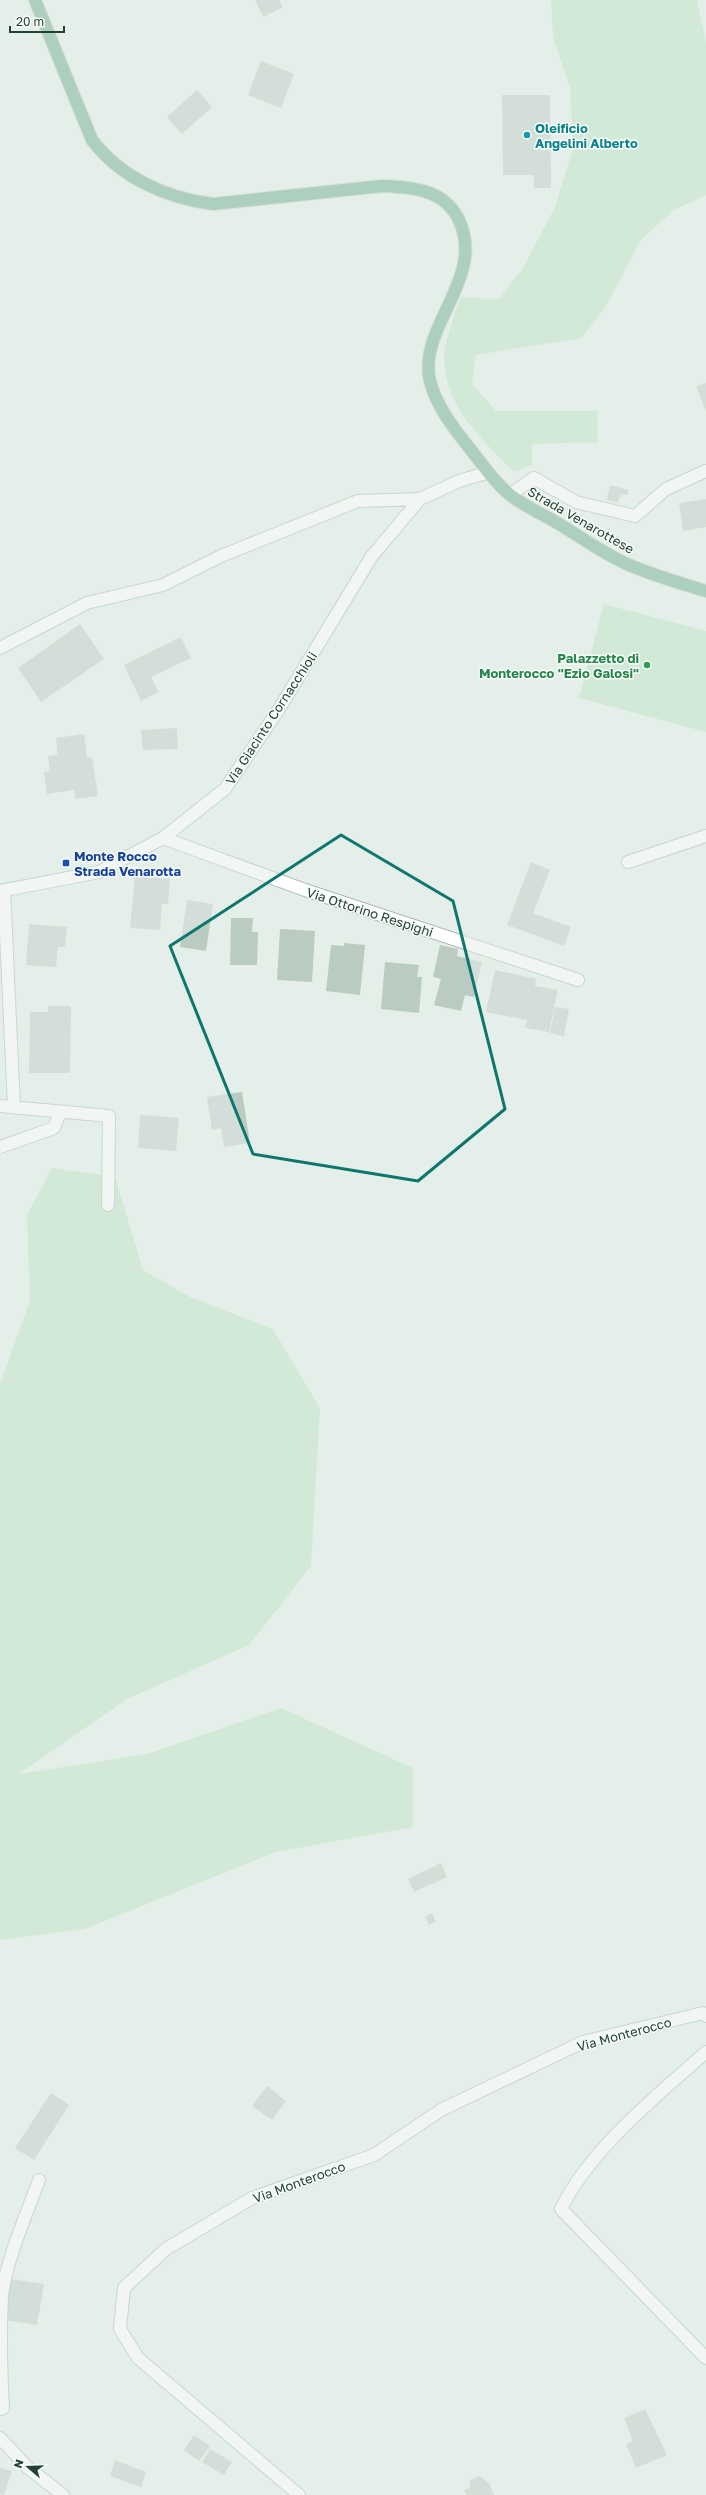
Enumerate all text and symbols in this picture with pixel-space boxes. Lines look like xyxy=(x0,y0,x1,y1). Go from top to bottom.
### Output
scale bar xyxy=(10,8,64,34)
text: 20 m xyxy=(16,14,44,29)
place label: Oleificio Angelini Alberto xyxy=(535,120,638,151)
marker: Oleificio Angelini Alberto xyxy=(522,130,532,140)
street label: Strada Venarottese xyxy=(525,483,637,557)
street label: Via Giacinto Cornacchioli xyxy=(222,648,320,788)
place label: Palazzetto di Monterocco "Ezio Galosi" xyxy=(479,650,639,681)
marker: Palazzetto di Monterocco "Ezio Galosi" xyxy=(642,660,652,670)
place label: Monte Rocco Strada Venarotta xyxy=(74,848,181,879)
marker: Monte Rocco Strada Venarotta xyxy=(61,858,71,868)
street label: Via Ottorino Respighi xyxy=(305,884,435,940)
street label: Via Monterocco xyxy=(575,2014,673,2054)
street label: Via Monterocco xyxy=(251,2158,348,2206)
north arrow xyxy=(8,2447,48,2487)
text: N xyxy=(11,2458,26,2470)

